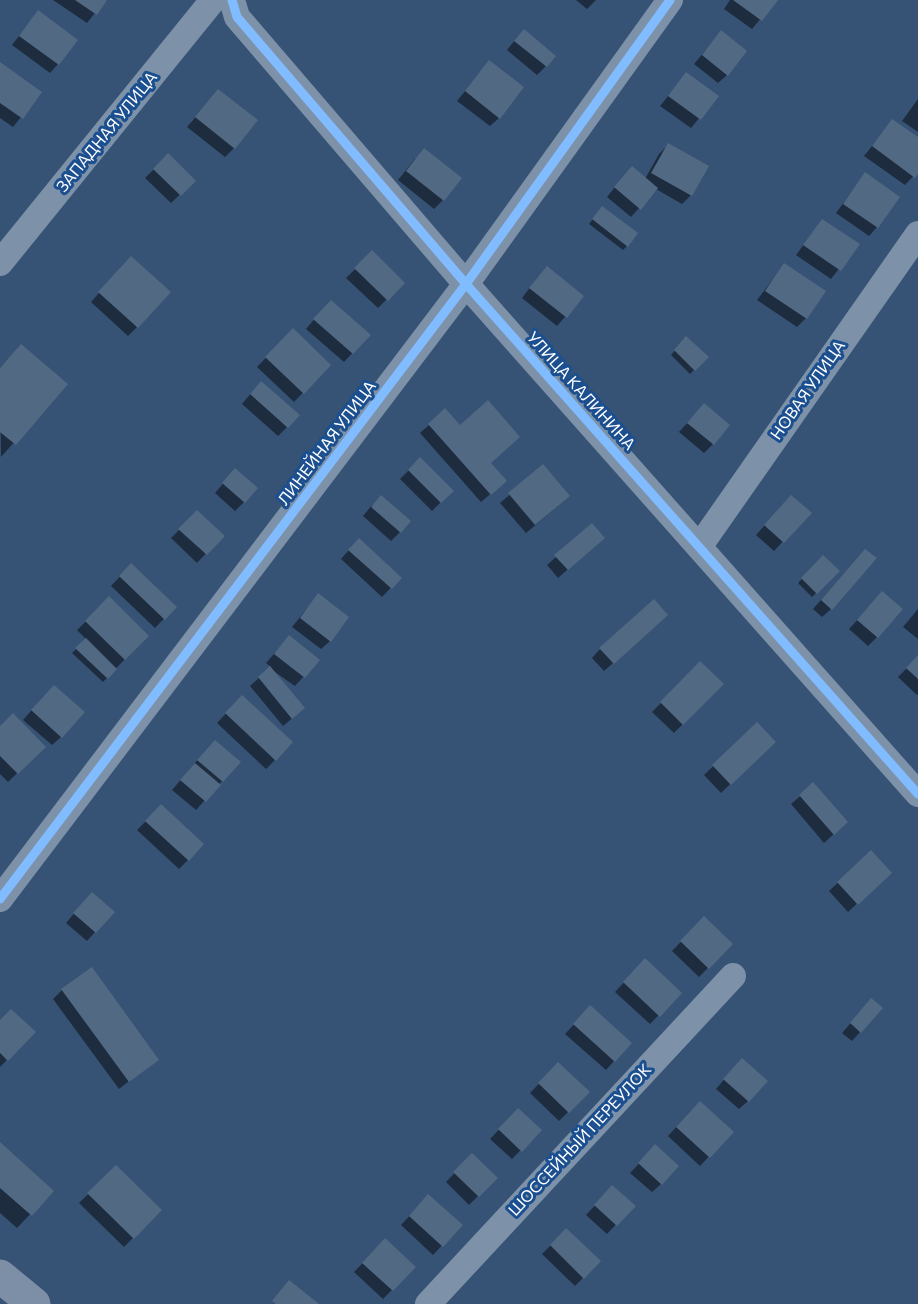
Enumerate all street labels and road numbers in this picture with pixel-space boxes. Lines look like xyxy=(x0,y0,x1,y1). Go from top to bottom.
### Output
street label: ЗАПАДНАЯ УЛИЦА xyxy=(53,68,161,196)
street label: УЛИЦА КАЛИНИНА xyxy=(523,328,639,454)
street label: НОВАЯ УЛИЦА xyxy=(767,337,849,443)
street label: ЛИНЕЙНАЯ УЛИЦА xyxy=(274,377,380,509)
street label: ШОССЕЙНЫЙ ПЕРЕУЛОК xyxy=(505,1060,655,1220)

